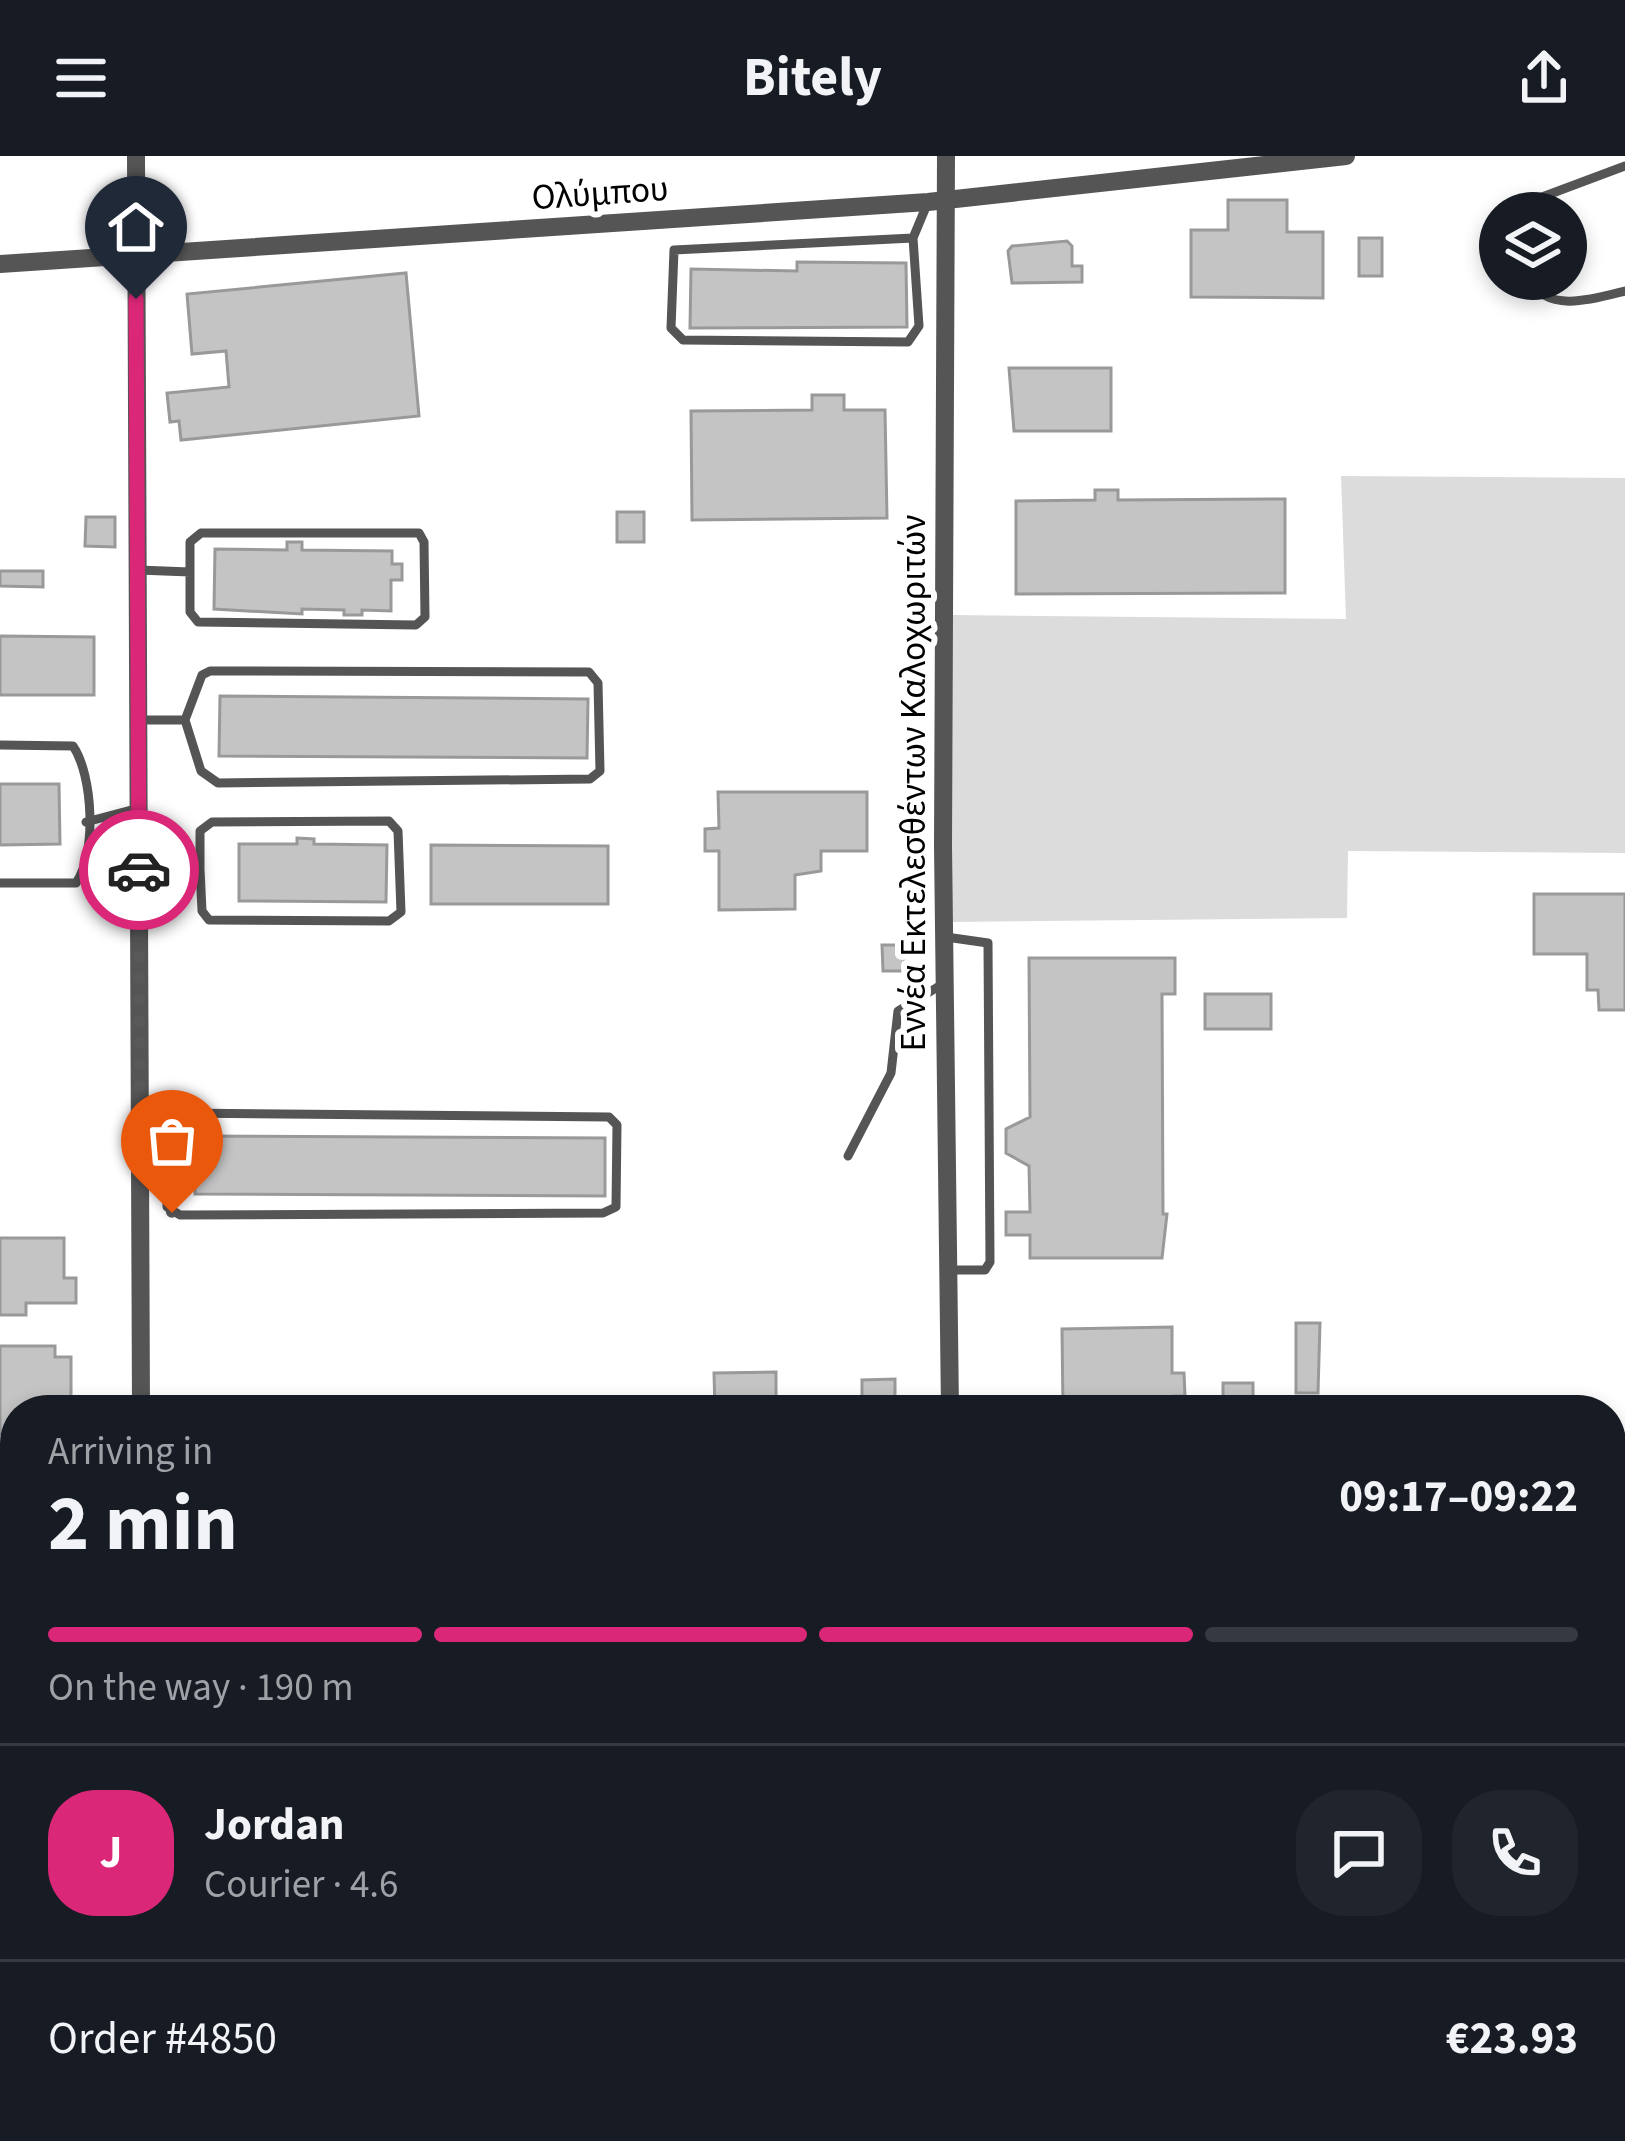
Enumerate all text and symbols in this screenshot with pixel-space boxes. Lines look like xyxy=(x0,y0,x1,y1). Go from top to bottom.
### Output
text: Bitely xyxy=(743,40,882,117)
icon: menu xyxy=(48,45,114,111)
icon: share xyxy=(1511,45,1577,111)
street label: Ολύμπου xyxy=(530,163,670,223)
pin xyxy=(85,176,187,299)
map controls xyxy=(1479,192,1587,300)
button: layers xyxy=(1479,192,1587,300)
icon: home xyxy=(103,194,169,260)
street label: Εννέα Εκτελεσθέντων Καλοχωριτών xyxy=(888,514,939,1052)
courier xyxy=(79,810,199,930)
icon: car xyxy=(106,837,172,903)
pin xyxy=(121,1090,223,1213)
icon: bag xyxy=(139,1108,205,1174)
text: Arriving in xyxy=(48,1424,213,1480)
text: 09:17–09:22 xyxy=(1339,1465,1578,1529)
text: 2 min xyxy=(48,1469,238,1580)
text: On the way · 190 m xyxy=(48,1660,354,1716)
button: chat xyxy=(1296,1790,1422,1916)
button: phone xyxy=(1452,1790,1578,1916)
text: Jordan xyxy=(204,1793,345,1857)
text: J xyxy=(100,1821,122,1885)
text: Courier · 4.6 xyxy=(204,1857,398,1913)
text: Order #4850 xyxy=(48,2007,277,2071)
text: €23.93 xyxy=(1446,2007,1578,2071)

